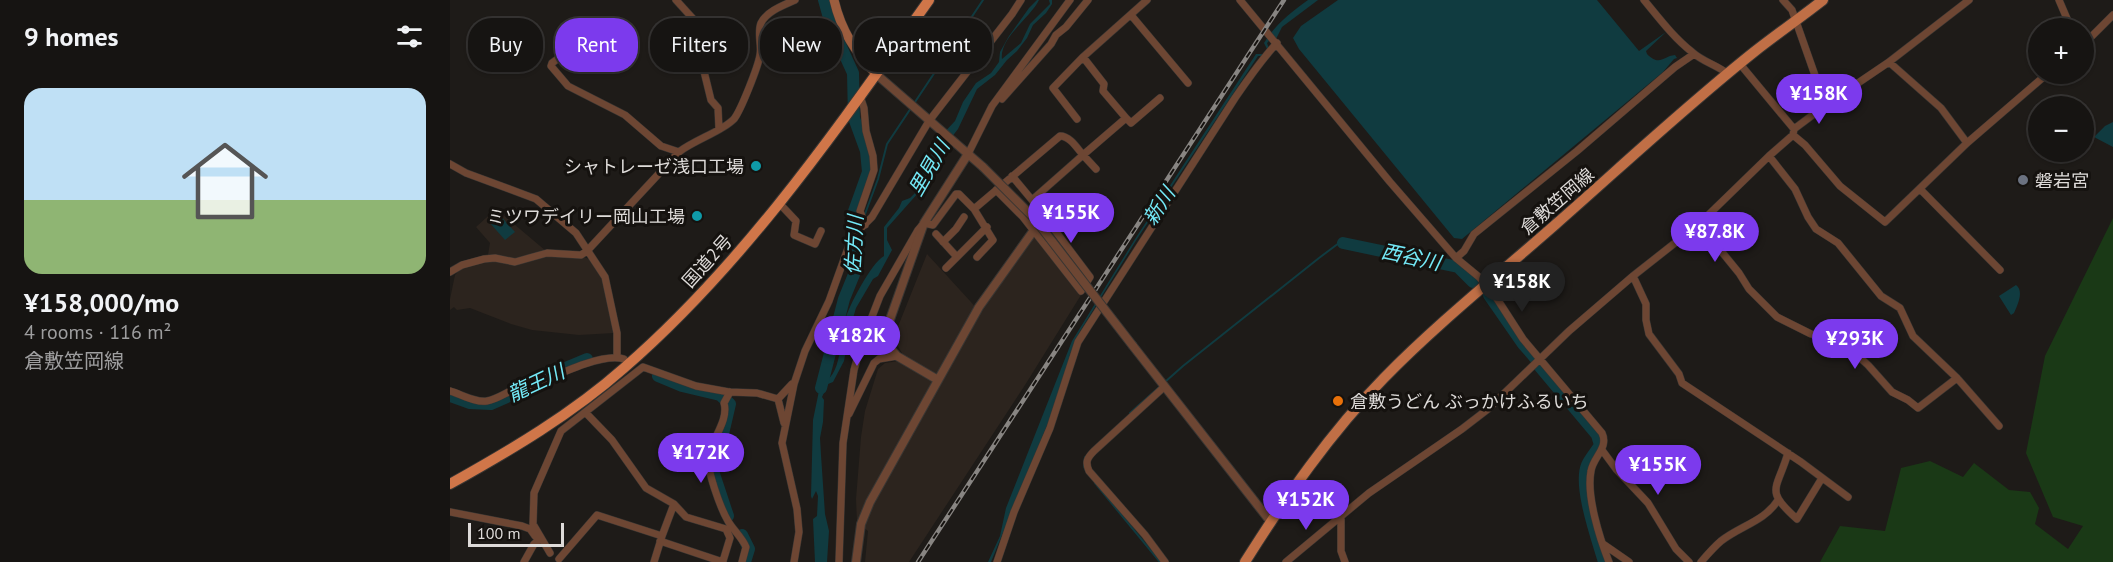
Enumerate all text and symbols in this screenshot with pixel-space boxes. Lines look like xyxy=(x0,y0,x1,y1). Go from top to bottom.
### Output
chip: Buy xyxy=(468,18,543,72)
chip: Rent xyxy=(555,18,638,72)
chip: Filters xyxy=(650,18,748,72)
chip: New xyxy=(760,18,842,72)
chip: Apartment xyxy=(854,18,992,72)
map controls xyxy=(2028,18,2094,162)
button: + xyxy=(2028,18,2094,84)
text: 9 homes xyxy=(24,20,119,53)
icon: filters xyxy=(393,20,426,53)
pin: ¥158K xyxy=(1777,74,1861,125)
text: ¥158K xyxy=(1790,80,1848,106)
button: − xyxy=(2028,96,2094,162)
icon: home xyxy=(171,127,279,235)
water label: 里見川 xyxy=(903,134,956,200)
place label: シャトレーゼ浅口工場 xyxy=(564,155,744,178)
marker: シャトレーゼ浅口工場 xyxy=(749,159,763,173)
street label: 倉敷笠岡線 xyxy=(1515,163,1599,239)
place label: 磐岩宮 xyxy=(2035,169,2089,192)
marker: 磐岩宮 xyxy=(2016,173,2030,187)
water label: 新川 xyxy=(1137,180,1182,230)
pin: ¥155K xyxy=(1029,193,1113,244)
text: ¥155K xyxy=(1042,199,1100,225)
place label: ミツワデイリー岡山工場 xyxy=(487,205,685,228)
marker: ミツワデイリー岡山工場 xyxy=(690,209,704,223)
water label: 佐方川 xyxy=(839,212,869,276)
pin: ¥87.8K xyxy=(1666,212,1764,263)
text: ¥87.8K xyxy=(1685,218,1745,244)
street label: 国道2号 xyxy=(677,230,737,292)
water label: 西谷川 xyxy=(1379,238,1445,276)
pin: ¥158K xyxy=(1480,262,1564,313)
text: ¥158K xyxy=(1493,268,1551,294)
text: ¥158,000/mo xyxy=(24,286,179,319)
pin: ¥182K xyxy=(815,316,899,367)
text: 4 rooms · 116 m² xyxy=(24,319,171,345)
pin: ¥293K xyxy=(1813,319,1897,370)
text: ¥182K xyxy=(828,322,886,348)
text: ¥293K xyxy=(1826,325,1884,351)
text: 倉敷笠岡線 xyxy=(24,348,124,374)
water label: 龍王川 xyxy=(503,358,570,407)
place label: 倉敷うどん ぶっかけふるいち xyxy=(1350,390,1589,413)
marker: 倉敷うどん ぶっかけふるいち xyxy=(1331,394,1345,408)
pin: ¥172K xyxy=(659,433,743,484)
text: ¥172K xyxy=(672,439,730,465)
pin: ¥155K xyxy=(1616,445,1700,496)
text: ¥155K xyxy=(1629,451,1687,477)
pin: ¥152K xyxy=(1264,480,1348,531)
text: ¥152K xyxy=(1277,486,1335,512)
scale bar xyxy=(468,520,564,548)
text: 100 m xyxy=(477,523,520,543)

